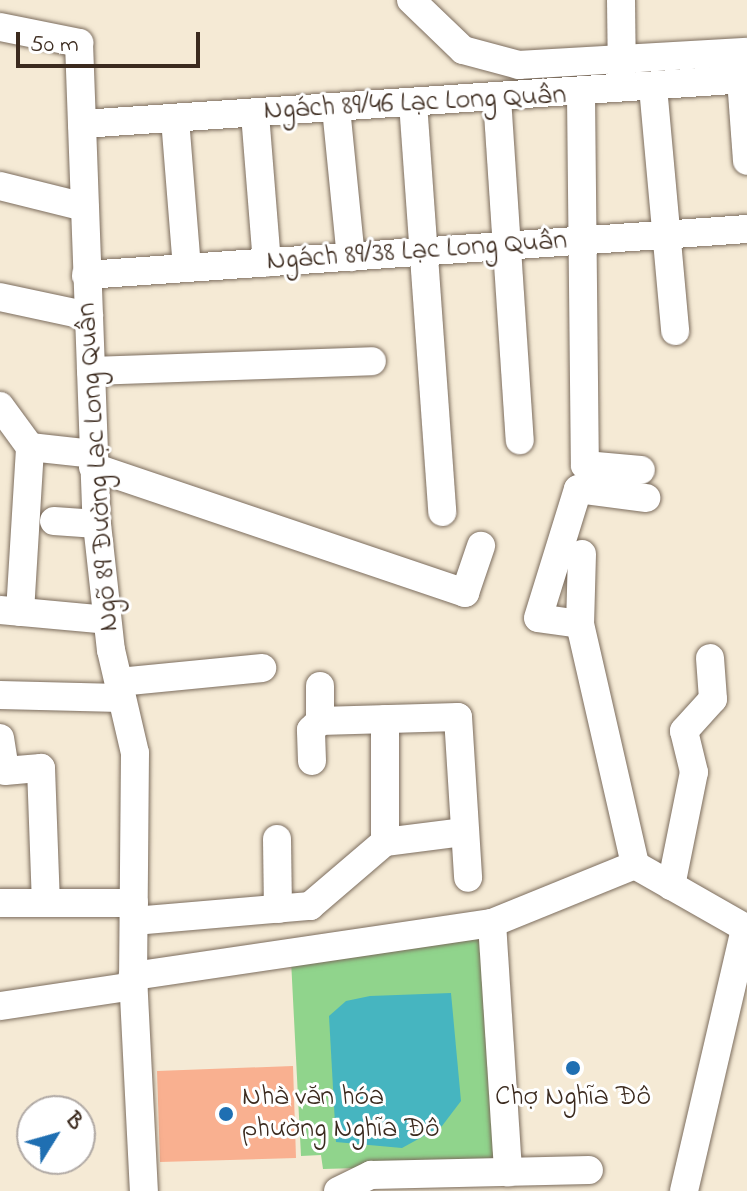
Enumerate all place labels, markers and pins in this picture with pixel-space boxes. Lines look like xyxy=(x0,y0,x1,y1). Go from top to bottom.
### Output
marker: Chợ Nghĩa Đô xyxy=(564,1059,582,1077)
place label: Nhà văn hóa phường Nghĩa Đô xyxy=(242,1081,440,1147)
place label: Chợ Nghĩa Đô xyxy=(495,1081,651,1115)
marker: Nhà văn hóa phường Nghĩa Đô xyxy=(217,1105,235,1123)

